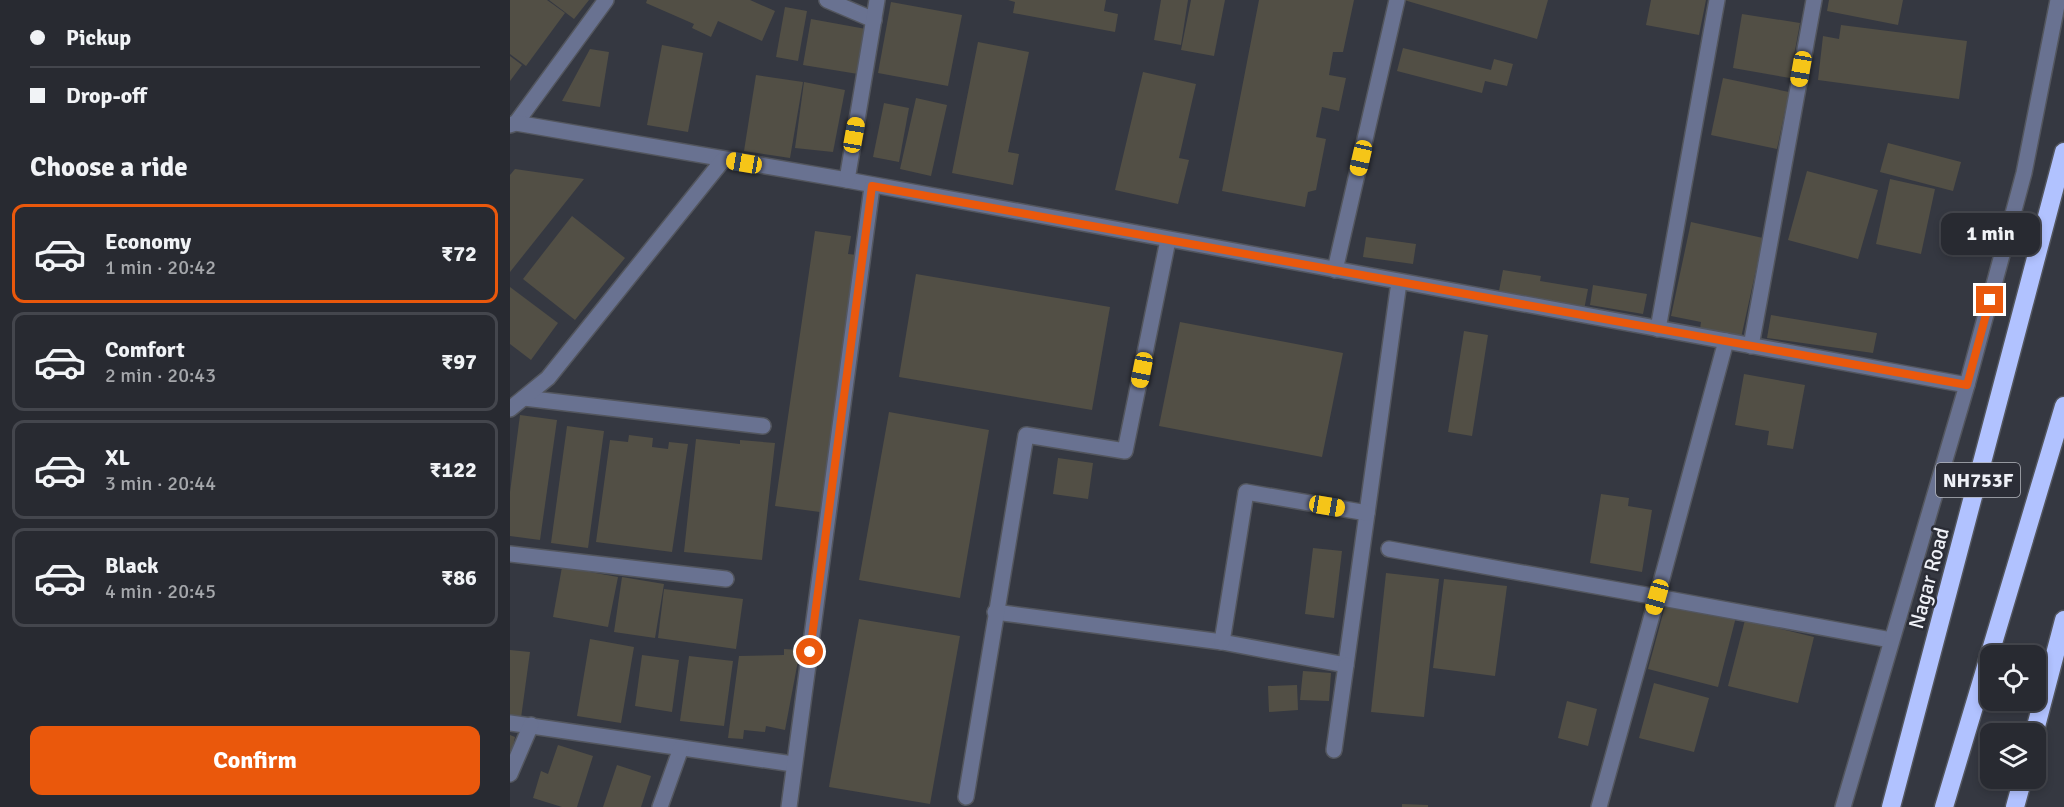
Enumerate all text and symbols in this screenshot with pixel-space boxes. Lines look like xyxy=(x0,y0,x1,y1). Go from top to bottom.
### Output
text: Pickup xyxy=(66,24,131,51)
car xyxy=(1789,50,1813,88)
text: Drop-off xyxy=(66,82,147,109)
car xyxy=(842,116,866,154)
car xyxy=(1348,138,1374,178)
text: Choose a ride xyxy=(30,151,188,184)
car xyxy=(725,151,763,175)
callout: 1 min xyxy=(1940,213,2040,255)
text: 1 min xyxy=(1966,221,2015,246)
icon: car xyxy=(33,227,87,281)
text: Economy xyxy=(105,228,191,255)
text: ₹72 xyxy=(441,240,477,267)
text: 1 min · 20:42 xyxy=(105,255,216,280)
route end xyxy=(1976,286,2003,313)
icon: car xyxy=(33,335,87,389)
text: Comfort xyxy=(105,336,185,363)
text: ₹97 xyxy=(441,348,477,375)
car xyxy=(1130,351,1154,389)
text: 2 min · 20:43 xyxy=(105,363,216,388)
icon: car xyxy=(33,443,87,497)
text: XL xyxy=(105,444,130,471)
text: ₹122 xyxy=(429,456,477,483)
road number: NH753F xyxy=(1936,463,2020,497)
text: 3 min · 20:44 xyxy=(105,471,216,496)
car xyxy=(1308,494,1346,518)
street label: Nagar Road xyxy=(1903,524,1955,632)
icon: car xyxy=(33,551,87,605)
text: Black xyxy=(105,552,159,579)
text: ₹86 xyxy=(441,564,477,591)
car xyxy=(1643,577,1671,617)
text: 4 min · 20:45 xyxy=(105,579,216,604)
route start xyxy=(796,638,823,665)
map controls xyxy=(1980,645,2046,789)
button: locate xyxy=(1980,645,2046,711)
button: layers xyxy=(1980,723,2046,789)
button: Confirm xyxy=(30,726,480,795)

